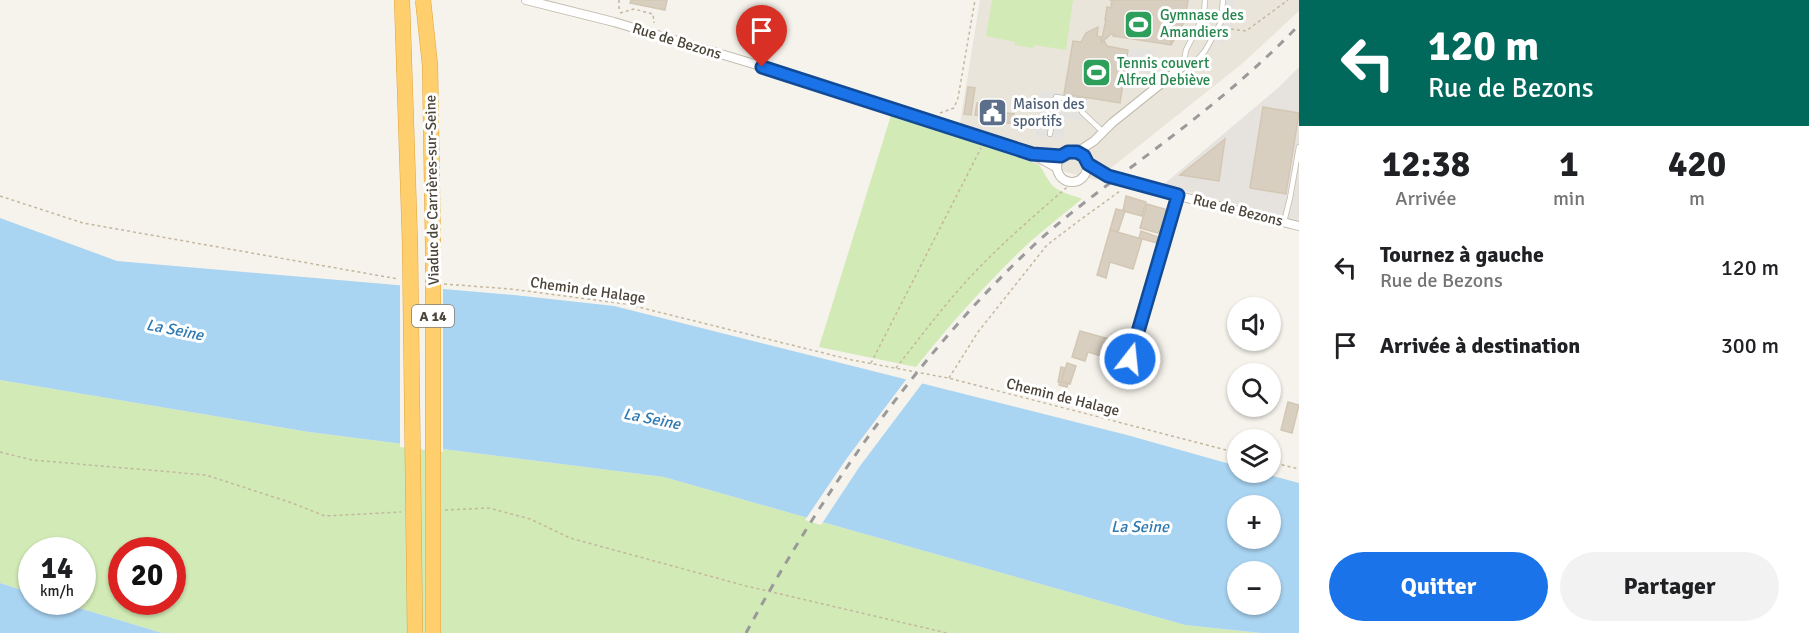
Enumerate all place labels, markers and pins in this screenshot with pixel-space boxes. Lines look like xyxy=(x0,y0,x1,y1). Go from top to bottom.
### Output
pin xyxy=(736,5,787,67)
place label: Gymnase des Amandiers xyxy=(1160,6,1244,41)
sports icon: Gymnase des Amandiers xyxy=(1123,8,1155,40)
place label: Tennis couvert Alfred Debiève xyxy=(1117,54,1210,89)
sports icon: Tennis couvert Alfred Debiève xyxy=(1080,56,1112,88)
place label: Maison des sportifs xyxy=(1013,95,1085,130)
public building icon: Maison des sportifs xyxy=(976,97,1008,129)

